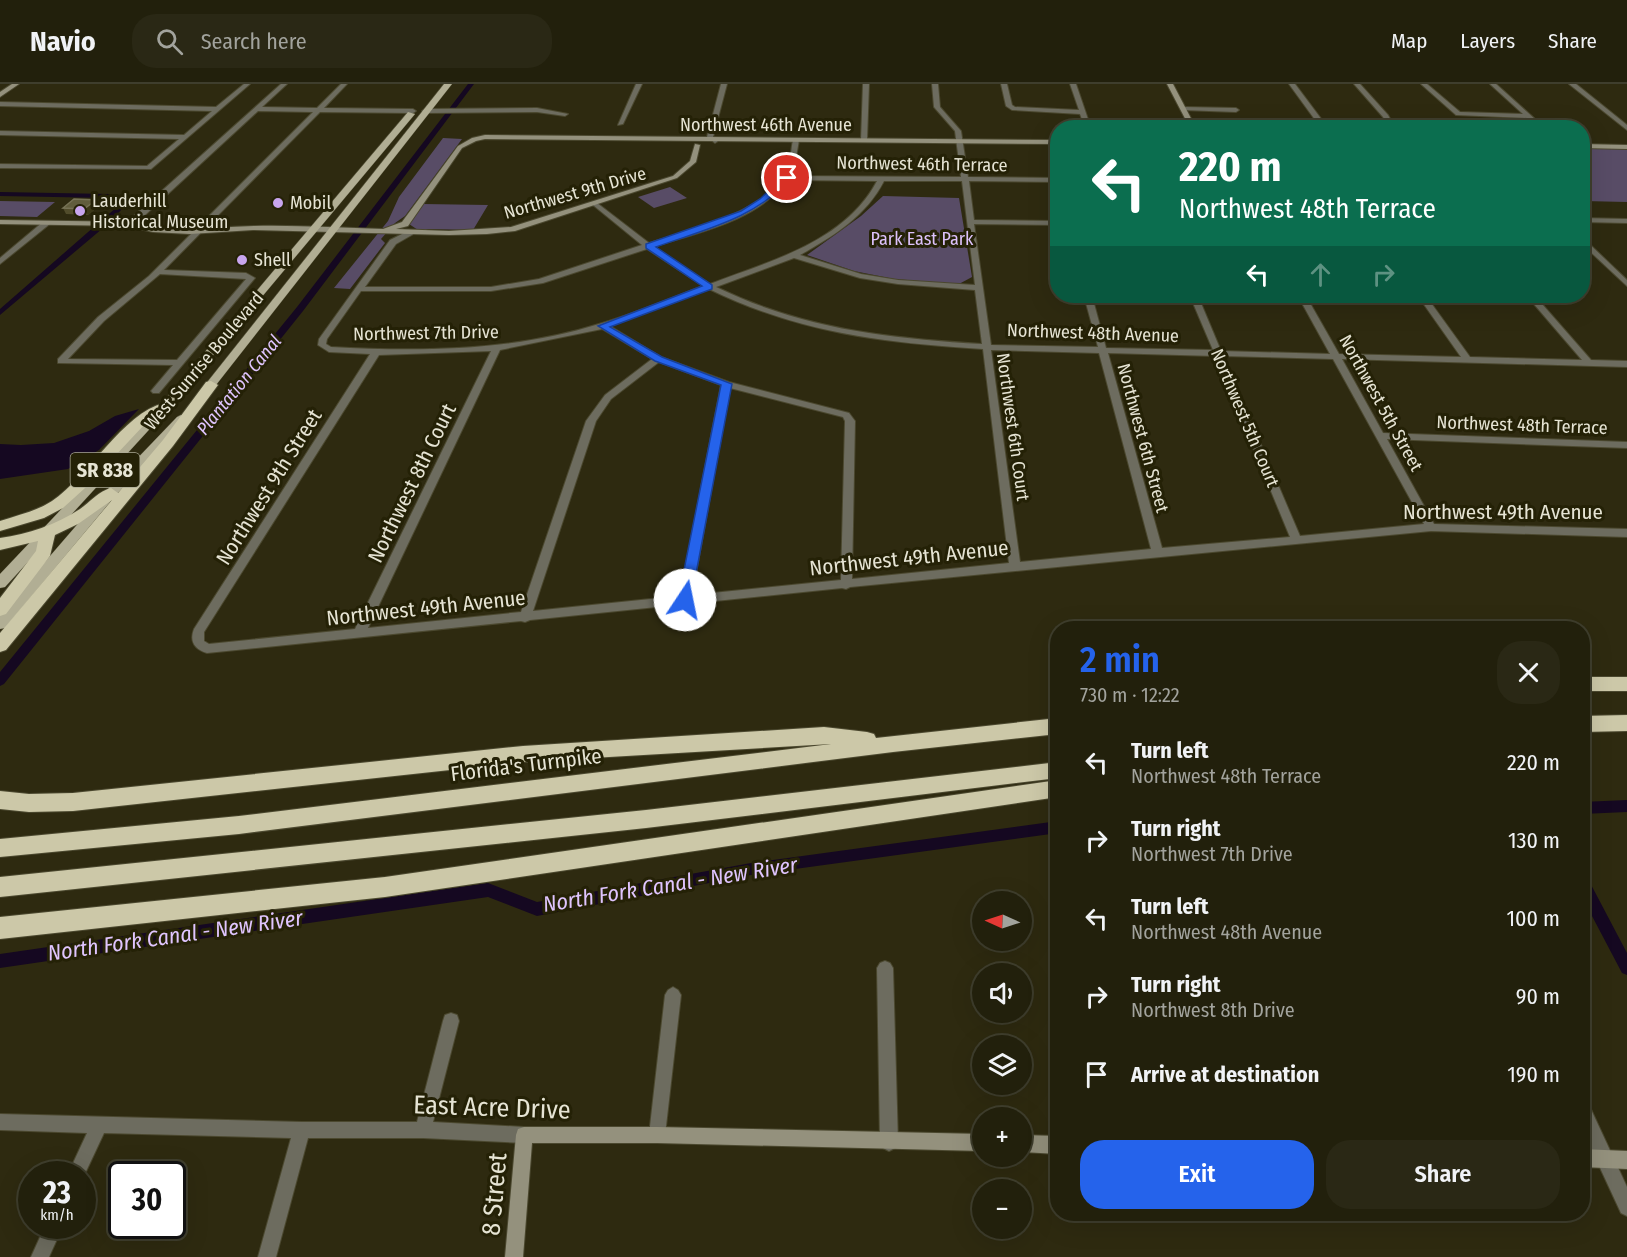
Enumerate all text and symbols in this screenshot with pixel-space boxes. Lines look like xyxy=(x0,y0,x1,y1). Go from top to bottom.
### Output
search box xyxy=(132,14,552,68)
text: Navio xyxy=(30,25,96,58)
icon: search xyxy=(153,25,186,58)
text: Search here xyxy=(201,28,307,55)
text: Map xyxy=(1391,28,1427,54)
text: Layers xyxy=(1460,28,1515,54)
text: Share xyxy=(1548,28,1597,54)
street label: Northwest 46th Avenue xyxy=(680,114,852,136)
text: 220 m xyxy=(1179,142,1282,192)
icon: left xyxy=(1080,144,1158,222)
pin xyxy=(761,152,812,203)
street label: Northwest 46th Terrace xyxy=(836,152,1008,176)
icon: arrive xyxy=(770,161,803,194)
street label: Northwest 9th Drive xyxy=(501,162,649,224)
place label: Lauderhill Historical Museum xyxy=(92,190,228,233)
place label: Mobil xyxy=(290,192,331,214)
text: Northwest 48th Terrace xyxy=(1179,193,1436,225)
marker: Mobil xyxy=(271,196,285,210)
marker: Lauderhill Historical Museum xyxy=(73,204,87,218)
park label: Park East Park xyxy=(871,228,974,250)
place label: Shell xyxy=(254,249,291,271)
marker: Shell xyxy=(235,253,249,267)
icon: left xyxy=(1241,258,1274,291)
icon: ahead xyxy=(1304,258,1337,291)
icon: right xyxy=(1367,258,1400,291)
street label: West Sunrise Boulevard xyxy=(140,287,268,435)
street label: Northwest 48th Avenue xyxy=(1007,319,1179,347)
street label: Northwest 7th Drive xyxy=(353,321,499,345)
water label: Plantation Canal xyxy=(192,330,286,439)
street label: Northwest 5th Street xyxy=(1334,331,1428,475)
street label: Northwest 5th Court xyxy=(1206,346,1284,491)
street label: Northwest 6th Court xyxy=(992,352,1034,502)
street label: Northwest 6th Street xyxy=(1113,361,1173,515)
street label: Northwest 8th Court xyxy=(362,399,462,567)
street label: Northwest 9th Street xyxy=(211,404,327,570)
street label: Northwest 48th Terrace xyxy=(1436,411,1608,439)
road number: SR 838 xyxy=(70,453,140,487)
street label: Northwest 49th Avenue xyxy=(1403,499,1603,525)
street label: Northwest 49th Avenue xyxy=(808,535,1010,581)
position arrow xyxy=(653,568,717,632)
street label: Northwest 49th Avenue xyxy=(325,585,527,631)
text: 2 min xyxy=(1080,638,1160,682)
button: close xyxy=(1497,641,1560,704)
text: 730 m · 12:22 xyxy=(1080,683,1180,707)
text: Turn left xyxy=(1131,737,1209,764)
street label: Florida's Turnpike xyxy=(449,743,603,787)
icon: left xyxy=(1080,746,1113,779)
text: 220 m xyxy=(1507,749,1560,776)
text: Northwest 48th Terrace xyxy=(1131,764,1321,788)
text: Turn right xyxy=(1131,815,1220,842)
icon: right xyxy=(1080,824,1113,857)
text: 130 m xyxy=(1508,827,1560,854)
text: Northwest 7th Drive xyxy=(1131,842,1293,866)
water label: North Fork Canal - New River xyxy=(541,851,801,918)
north arrow xyxy=(972,891,1032,951)
map controls xyxy=(972,891,1032,1239)
text: Turn left xyxy=(1131,893,1209,920)
icon: left xyxy=(1080,902,1113,935)
water label: North Fork Canal - New River xyxy=(46,904,306,967)
text: 100 m xyxy=(1506,905,1560,932)
text: Northwest 48th Avenue xyxy=(1131,920,1322,944)
button: sound xyxy=(972,963,1032,1023)
text: Turn right xyxy=(1131,971,1220,998)
icon: right xyxy=(1080,980,1113,1013)
text: 90 m xyxy=(1516,983,1560,1010)
text: Northwest 8th Drive xyxy=(1131,998,1295,1022)
button: layers xyxy=(972,1035,1032,1095)
icon: arrive xyxy=(1080,1058,1113,1091)
text: Arrive at destination xyxy=(1131,1061,1319,1088)
text: 190 m xyxy=(1507,1061,1560,1088)
street label: East Acre Drive xyxy=(413,1089,571,1126)
button: + xyxy=(972,1107,1032,1167)
button: Exit xyxy=(1080,1140,1314,1209)
button: Share xyxy=(1326,1140,1560,1209)
street label: 8 Street xyxy=(475,1151,514,1237)
speed limit sign: 30 xyxy=(108,1161,186,1239)
text: 23 xyxy=(43,1175,71,1211)
button: − xyxy=(972,1179,1032,1239)
text: km/h xyxy=(40,1206,74,1224)

